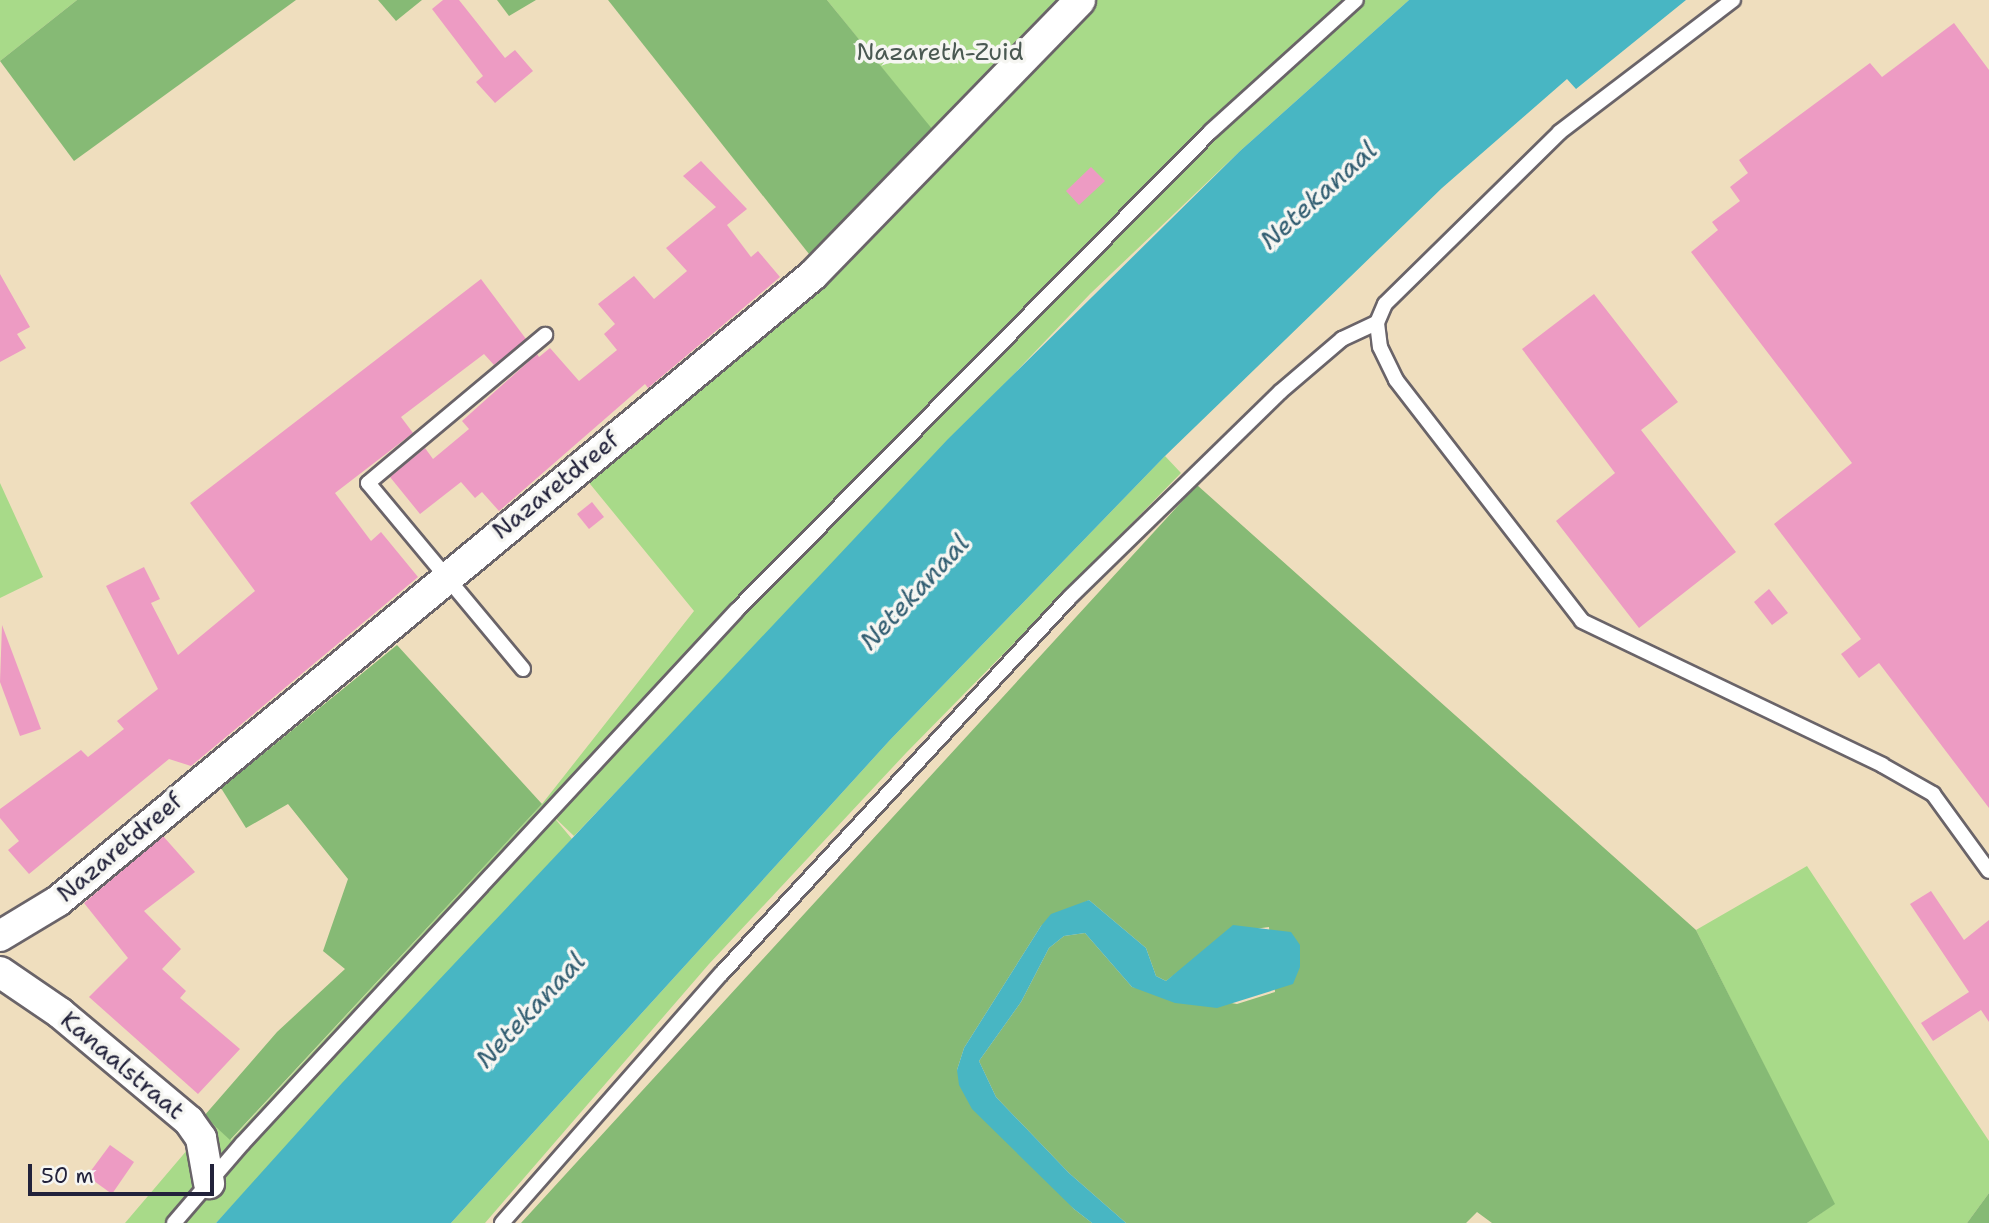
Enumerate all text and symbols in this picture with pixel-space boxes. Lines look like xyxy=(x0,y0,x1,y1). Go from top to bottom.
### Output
park label: Nazareth-Zuid xyxy=(856,39,1024,67)
water label: Netekanaal xyxy=(1253,134,1383,256)
street label: Nazaretdreef xyxy=(487,426,625,546)
water label: Netekanaal xyxy=(853,528,975,656)
street label: Nazaretdreef xyxy=(51,787,189,909)
water label: Netekanaal xyxy=(469,946,591,1074)
street label: Kanaalstraat xyxy=(54,1006,190,1126)
scale bar xyxy=(32,1150,217,1194)
text: 50 m xyxy=(41,1162,94,1190)

